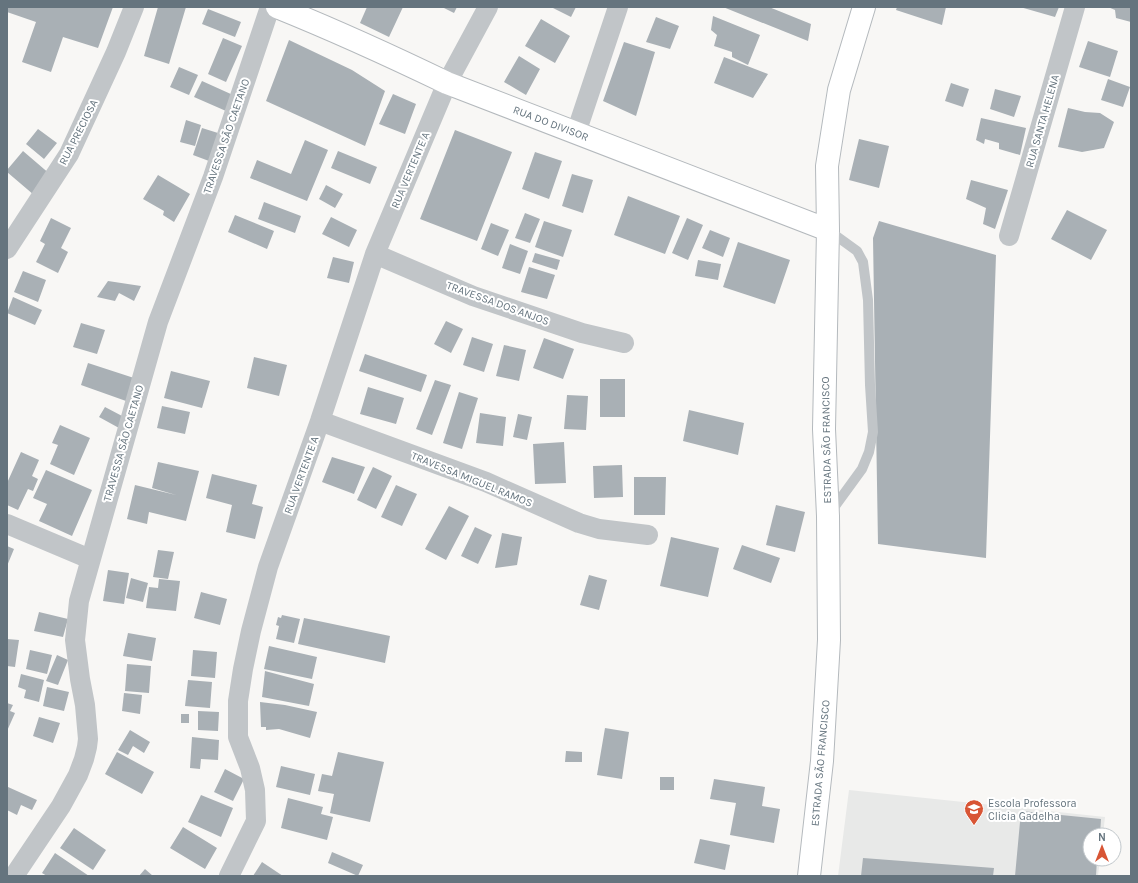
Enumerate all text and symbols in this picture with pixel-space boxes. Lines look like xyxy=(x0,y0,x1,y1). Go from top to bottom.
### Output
street label: RUA SANTA HELENA xyxy=(1023,73,1062,169)
street label: TRAVESSA SÃO CAETANO xyxy=(201,77,252,195)
street label: RUA PRECIOSA xyxy=(56,97,101,167)
street label: RUA DO DIVISOR xyxy=(511,103,591,144)
street label: RUA VERTENTE A xyxy=(388,129,433,210)
street label: TRAVESSA DOS ANJOS xyxy=(445,279,551,328)
street label: ESTRADA SÃO FRANCISCO xyxy=(819,376,834,504)
street label: TRAVESSA SÃO CAETANO xyxy=(101,383,146,503)
street label: RUA VERTENTE A xyxy=(281,434,322,516)
street label: TRAVESSA MIGUEL RAMOS xyxy=(409,449,534,510)
street label: ESTRADA SÃO FRANCISCO xyxy=(808,699,833,827)
place label: Escola Professora Clicia Gadelha xyxy=(988,797,1077,823)
school or university icon: Escola Professora Clicia Gadelha xyxy=(963,798,985,826)
north arrow xyxy=(1082,827,1122,867)
text: N xyxy=(1098,831,1106,844)

